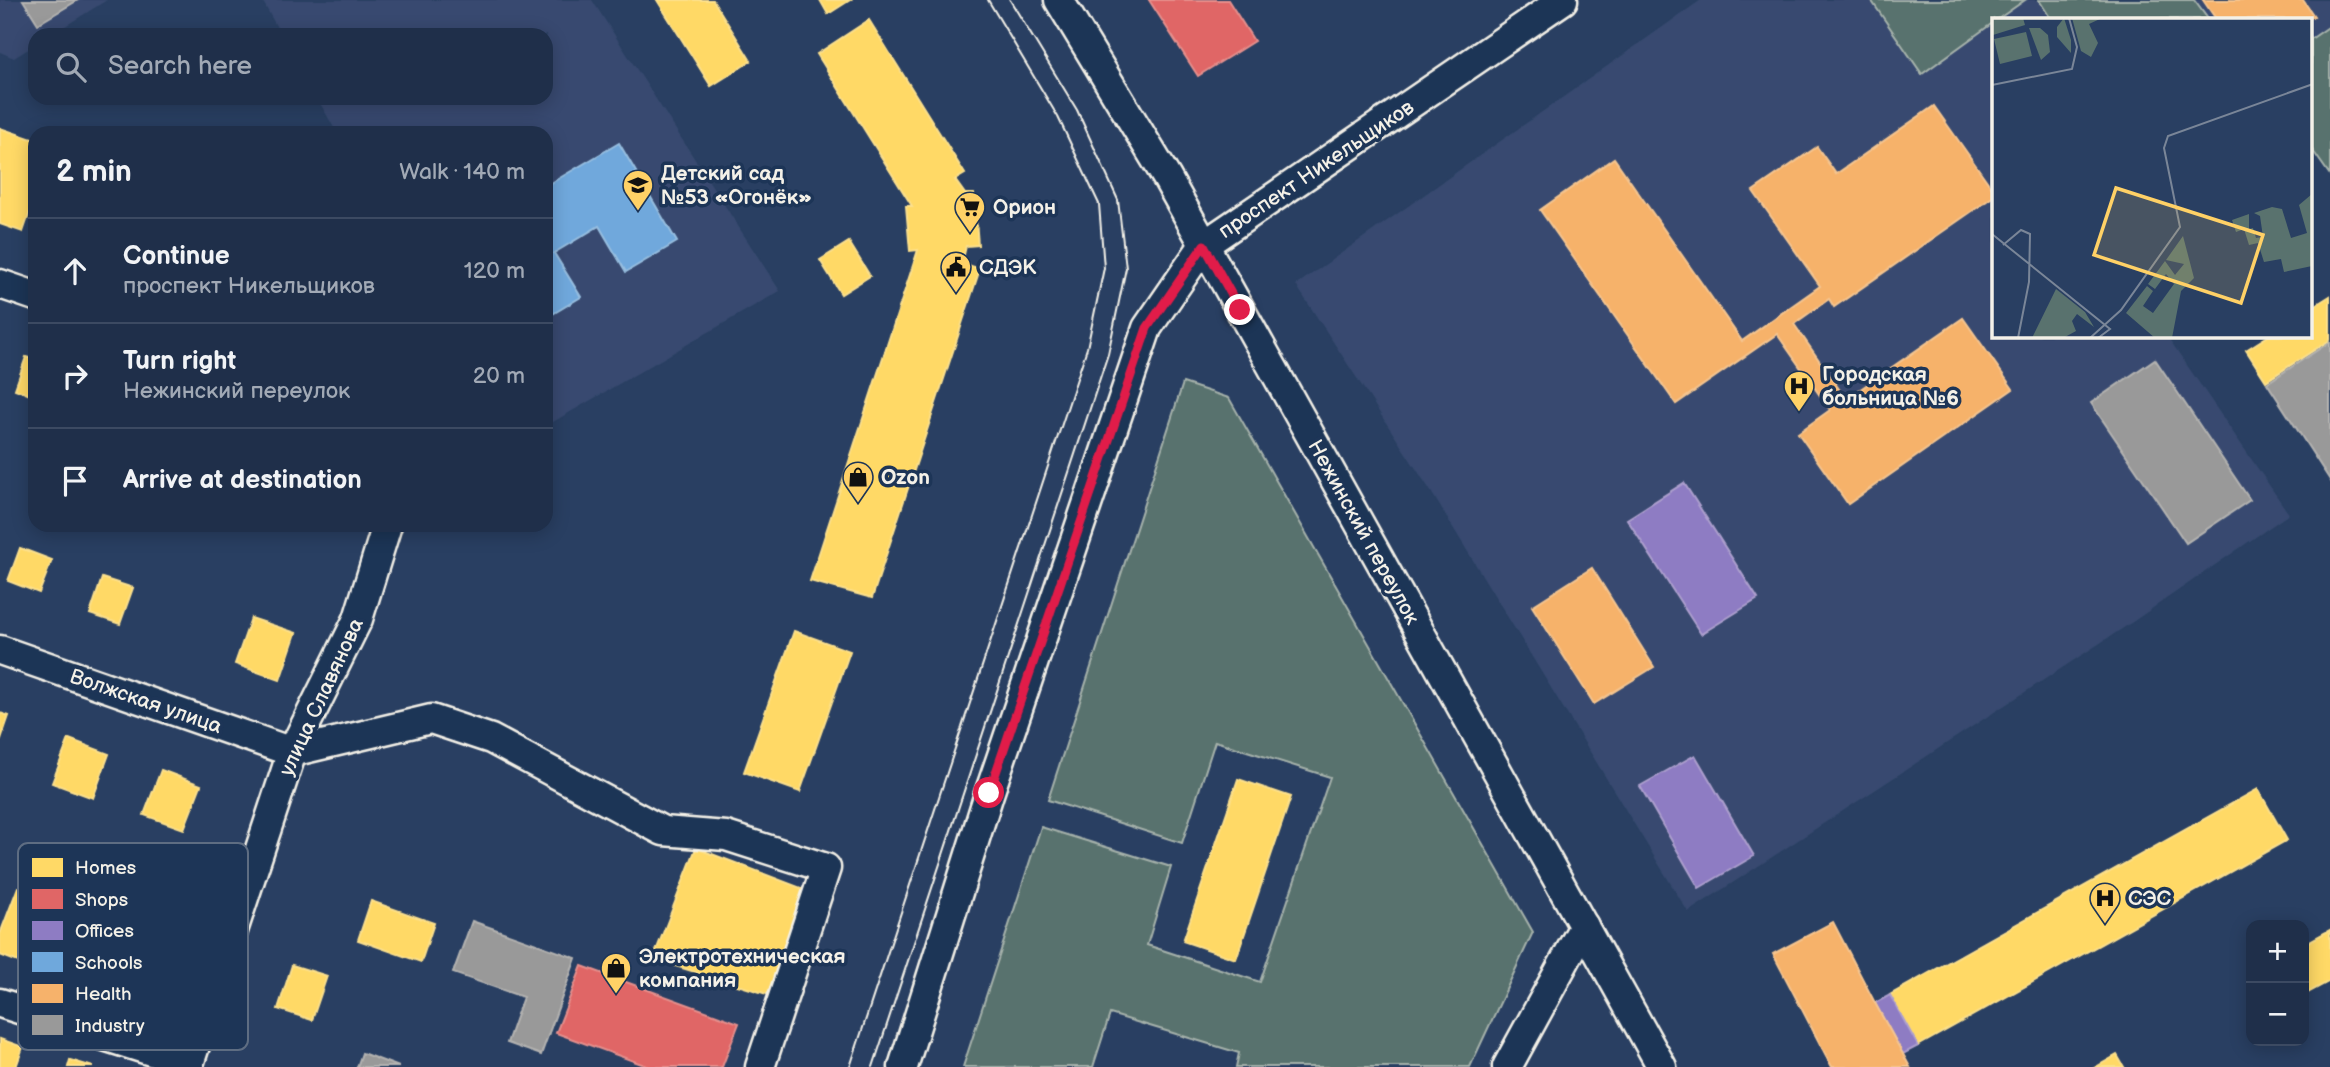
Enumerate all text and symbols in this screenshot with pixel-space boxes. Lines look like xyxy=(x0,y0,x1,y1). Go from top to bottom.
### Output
inset map xyxy=(1992,18,2312,338)
search box xyxy=(28,28,553,105)
icon: search xyxy=(52,48,90,86)
text: Search here xyxy=(108,51,252,82)
street label: проспект Никельщиков xyxy=(1214,95,1419,244)
text: 2 min xyxy=(56,154,132,190)
text: Walk · 140 m xyxy=(399,158,525,186)
place label: Детский сад №53 «Огонёк» xyxy=(661,161,812,210)
school or university icon: Детский сад №53 «Огонёк» xyxy=(621,168,655,212)
supermarket icon: Орион xyxy=(953,190,987,234)
place label: Орион xyxy=(993,195,1056,220)
text: Continue xyxy=(123,241,230,272)
public building icon: СДЭК xyxy=(939,250,973,294)
icon: ahead xyxy=(56,252,94,290)
place label: СДЭК xyxy=(979,255,1037,280)
text: 120 m xyxy=(464,257,525,285)
text: проспект Никельщиков xyxy=(123,272,375,300)
route end xyxy=(1224,294,1255,325)
text: Turn right xyxy=(123,346,236,377)
icon: right xyxy=(56,357,94,395)
text: 20 m xyxy=(473,362,525,390)
place label: Городская больница №6 xyxy=(1822,362,1959,411)
hospital icon: Городская больница №6 xyxy=(1782,369,1816,413)
text: Нежинский переулок xyxy=(123,377,350,405)
street label: Нежинский переулок xyxy=(1302,435,1425,629)
shop icon: Ozon xyxy=(841,460,875,504)
icon: arrive xyxy=(56,462,94,500)
text: Arrive at destination xyxy=(123,465,362,496)
place label: Ozon xyxy=(881,465,930,490)
street label: улица Славянова xyxy=(274,614,369,780)
street label: Волжская улица xyxy=(66,664,226,739)
route start xyxy=(973,777,1004,808)
legend xyxy=(18,843,248,1050)
text: Homes xyxy=(75,857,136,880)
hospital icon: СЭС xyxy=(2088,881,2122,925)
place label: СЭС xyxy=(2128,886,2172,911)
text: Shops xyxy=(75,889,128,912)
text: Offices xyxy=(75,920,134,943)
map controls xyxy=(2246,920,2309,1046)
button: + xyxy=(2246,920,2309,983)
place label: Электротехническая компания xyxy=(639,944,846,993)
shop icon: Электротехническая компания xyxy=(599,951,633,995)
text: Schools xyxy=(75,952,142,975)
text: Health xyxy=(75,983,132,1006)
button: − xyxy=(2246,983,2309,1046)
text: Industry xyxy=(75,1015,145,1038)

